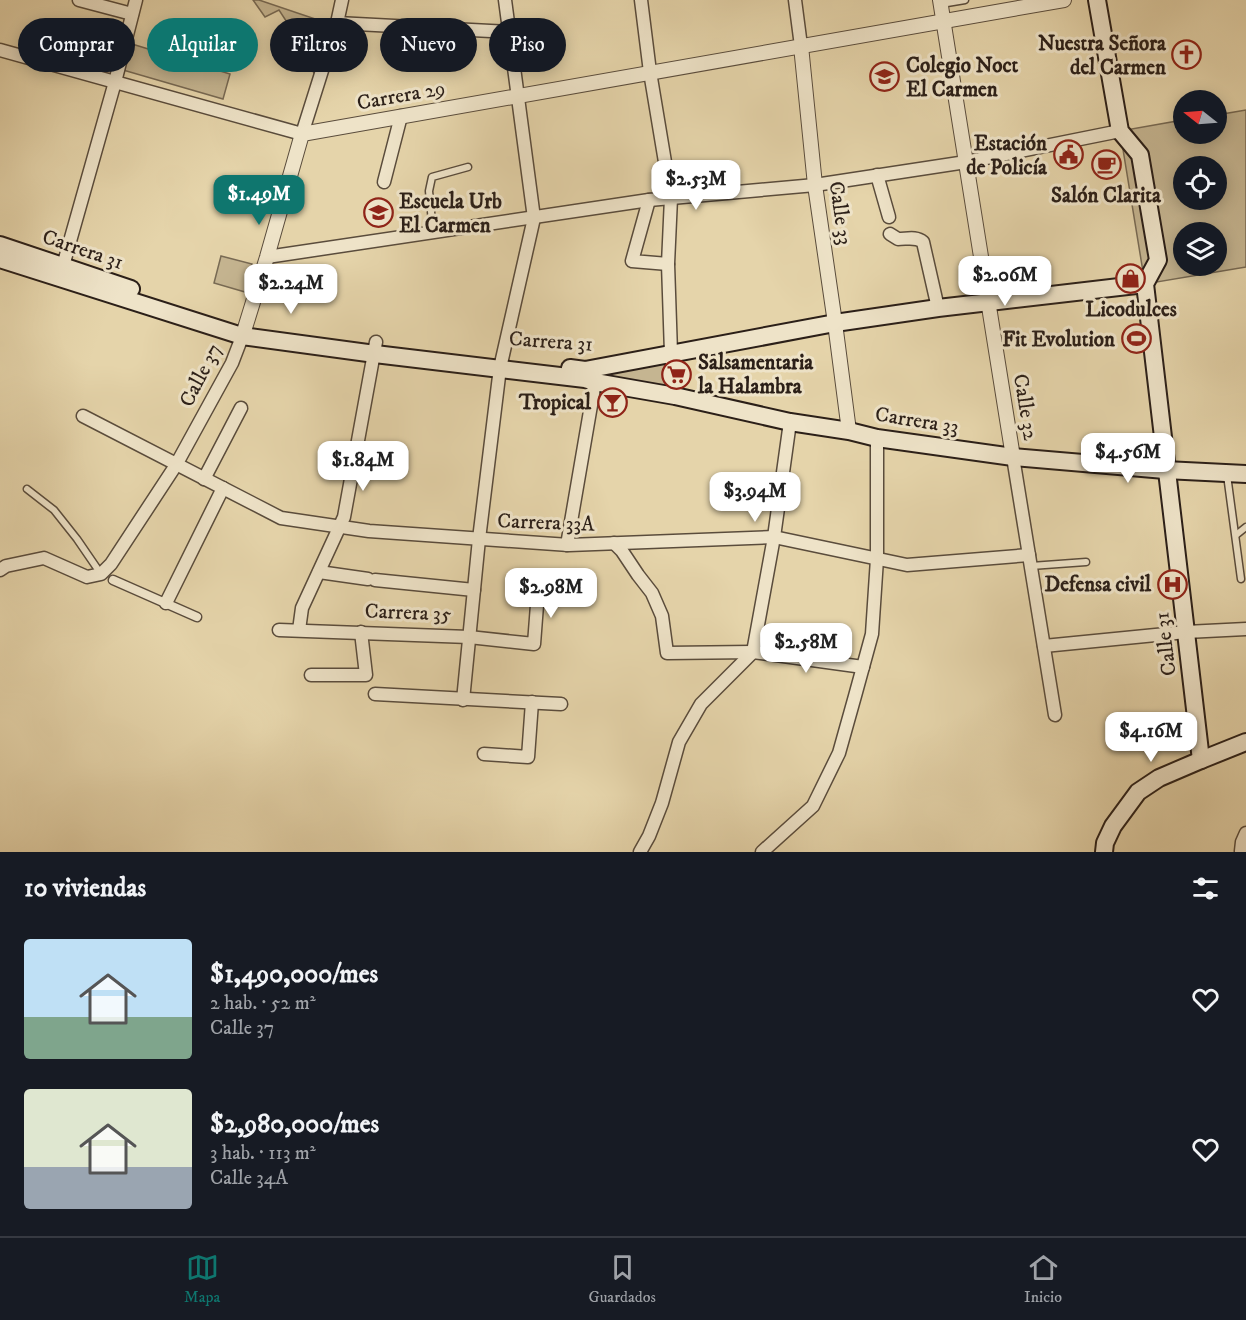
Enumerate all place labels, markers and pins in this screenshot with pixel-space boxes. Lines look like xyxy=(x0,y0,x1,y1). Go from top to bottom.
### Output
place label: Nuestra Señora del Carmen xyxy=(1038,31,1167,81)
church icon: Nuestra Señora del Carmen xyxy=(1171,39,1203,71)
place label: Colegio Noct El Carmen xyxy=(906,53,1018,103)
school or university icon: Colegio Noct El Carmen xyxy=(869,61,901,93)
place label: Estación de Policía xyxy=(966,131,1048,181)
public building icon: Estación de Policía xyxy=(1052,139,1084,171)
cafe icon: Salón Clarita xyxy=(1090,148,1122,180)
pin: $2.53M xyxy=(647,160,745,211)
pin: $1.49M xyxy=(210,175,308,226)
place label: Salón Clarita xyxy=(1051,183,1162,209)
place label: Escuela Urb El Carmen xyxy=(399,189,502,239)
school or university icon: Escuela Urb El Carmen xyxy=(362,197,394,229)
pin: $2.06M xyxy=(956,256,1054,307)
shop icon: Licodulces xyxy=(1115,262,1147,294)
pin: $2.24M xyxy=(242,264,340,315)
place label: Licodulces xyxy=(1085,297,1177,323)
sports icon: Fit Evolution xyxy=(1120,323,1152,355)
place label: Fit Evolution xyxy=(1002,327,1116,353)
place label: Salsamentaria la Halambra xyxy=(697,350,814,400)
supermarket icon: Salsamentaria la Halambra xyxy=(661,358,693,390)
bar icon: Tropical xyxy=(596,386,628,418)
place label: Tropical xyxy=(518,390,592,416)
pin: $4.56M xyxy=(1079,433,1177,484)
pin: $1.84M xyxy=(314,441,412,492)
pin: $3.94M xyxy=(706,472,804,523)
pin: $2.98M xyxy=(502,568,600,619)
hospital icon: Defensa civil xyxy=(1156,568,1188,600)
place label: Defensa civil xyxy=(1045,572,1152,598)
pin: $2.58M xyxy=(757,623,855,674)
pin: $4.16M xyxy=(1102,712,1200,763)

